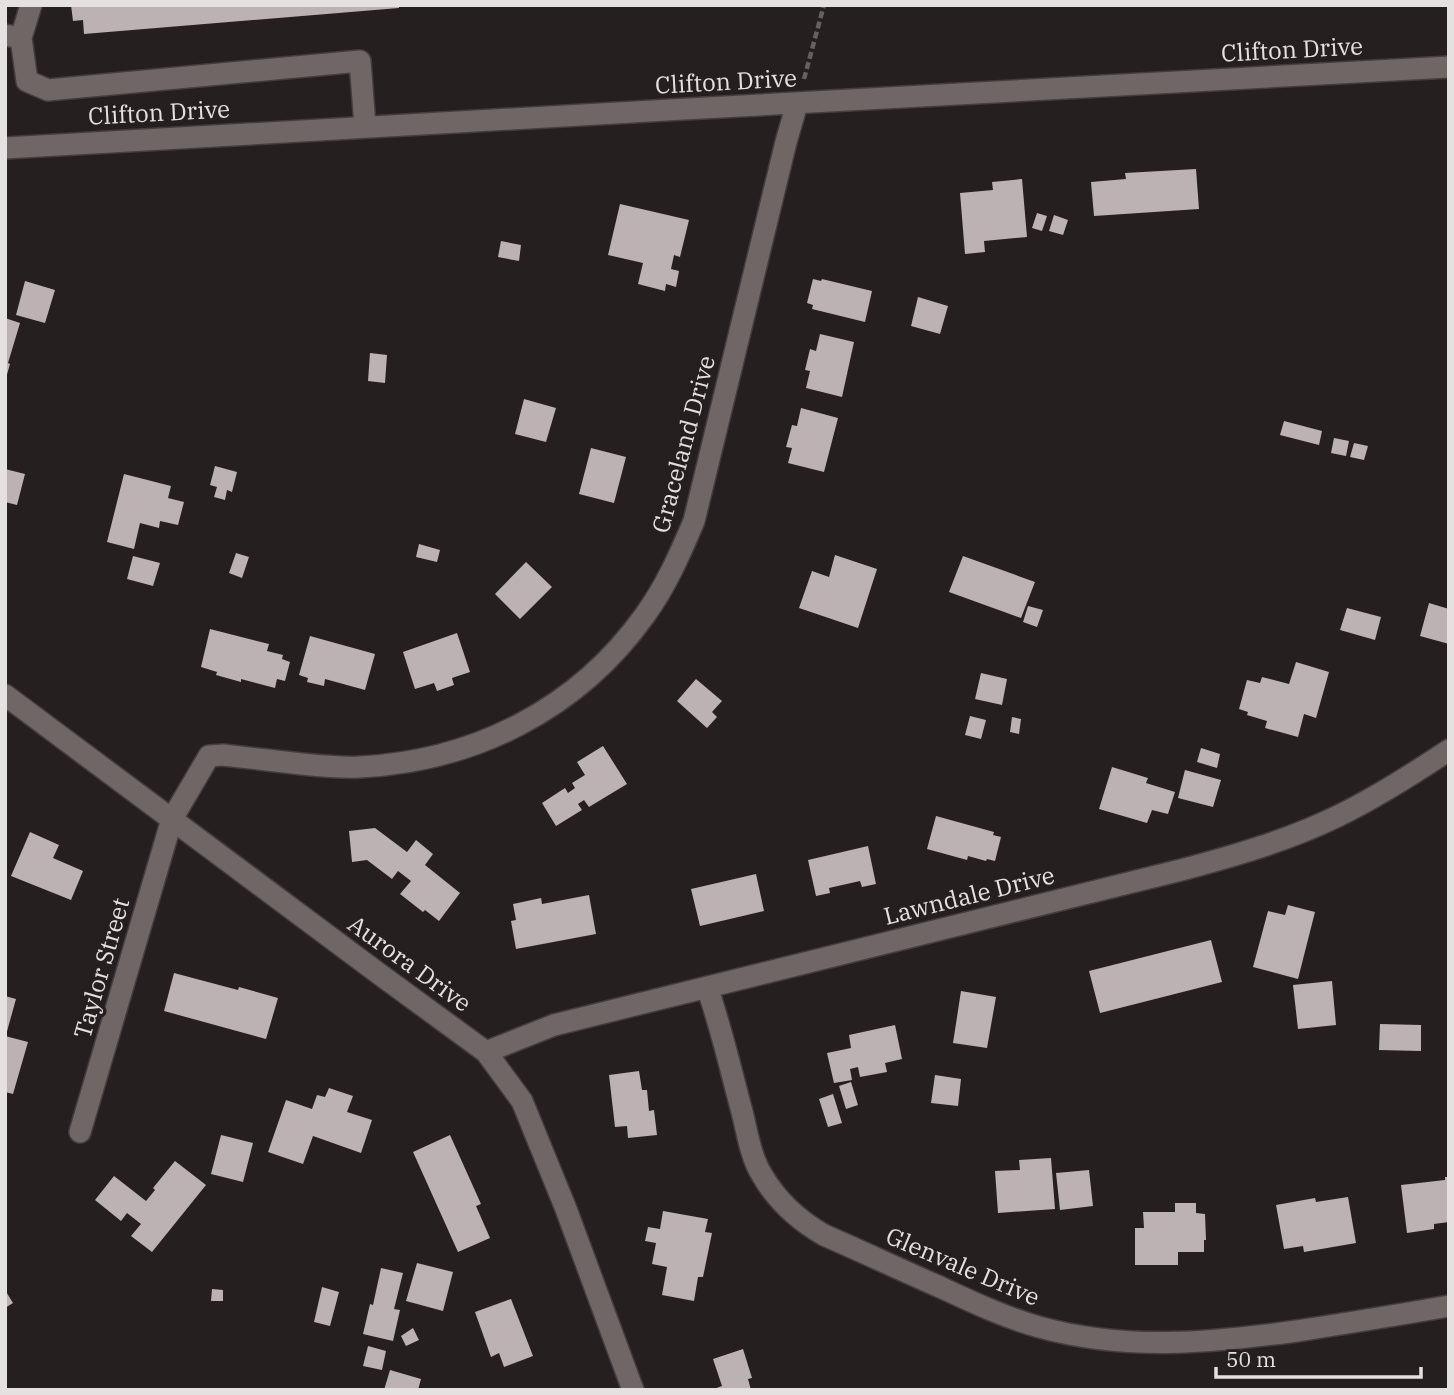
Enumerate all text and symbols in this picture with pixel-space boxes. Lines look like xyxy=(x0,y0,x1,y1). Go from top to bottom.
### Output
street label: Clifton Drive xyxy=(1220,29,1364,69)
street label: Clifton Drive xyxy=(654,61,798,101)
street label: Clifton Drive xyxy=(87,92,231,132)
street label: Graceland Drive xyxy=(644,352,722,536)
street label: Lawndale Drive xyxy=(880,858,1058,932)
street label: Taylor Street xyxy=(66,894,136,1042)
street label: Aurora Drive xyxy=(342,907,478,1019)
street label: Glenvale Drive xyxy=(881,1219,1045,1313)
scale bar xyxy=(1216,1336,1421,1380)
text: 50 m xyxy=(1226,1345,1276,1373)

